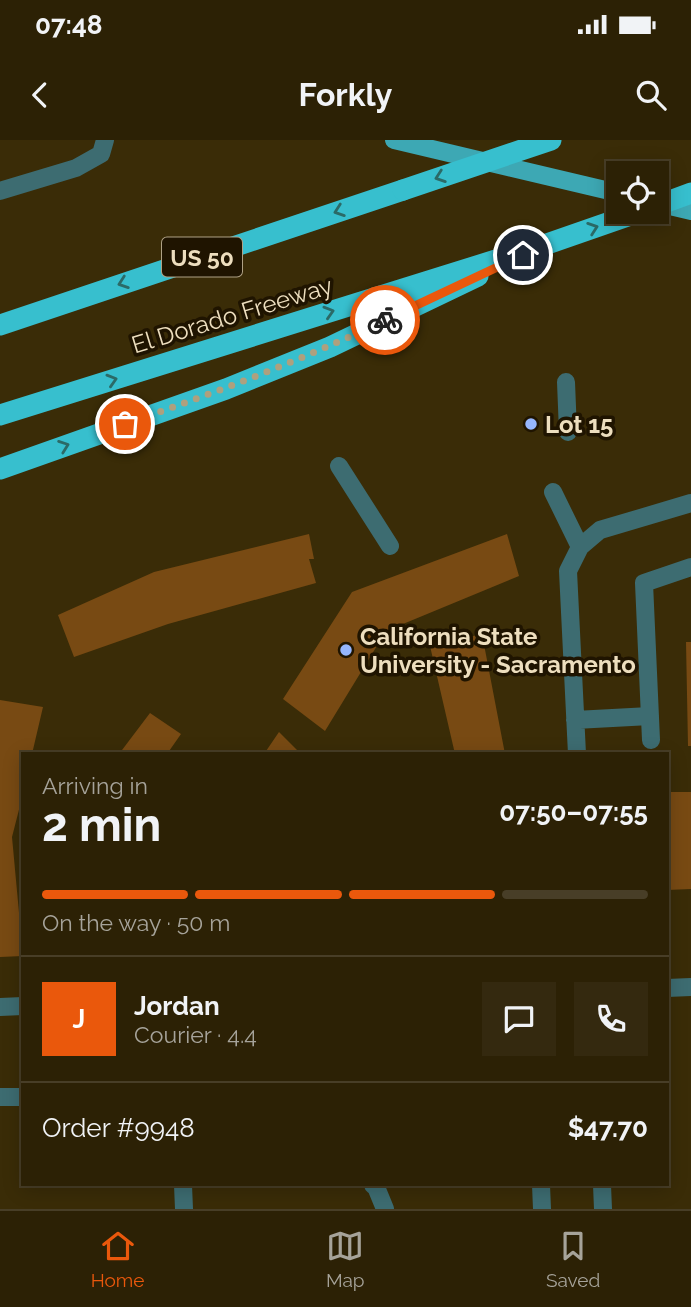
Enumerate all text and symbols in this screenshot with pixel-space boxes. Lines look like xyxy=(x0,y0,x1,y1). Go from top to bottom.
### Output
text: 07:48 xyxy=(35,10,103,40)
icon: back xyxy=(21,76,59,114)
text: Forkly xyxy=(299,76,392,113)
icon: search xyxy=(632,76,670,114)
map controls xyxy=(606,161,669,224)
button: locate xyxy=(606,161,669,224)
one-way arrow xyxy=(435,169,447,183)
one-way arrow xyxy=(333,203,345,217)
one-way arrow xyxy=(586,222,598,236)
pin xyxy=(493,225,553,285)
icon: home xyxy=(504,236,542,274)
road number: US 50 xyxy=(162,238,242,276)
street label: El Dorado Freeway xyxy=(128,271,336,359)
one-way arrow xyxy=(117,275,129,290)
courier xyxy=(350,285,420,355)
icon: bike xyxy=(366,301,404,339)
one-way arrow xyxy=(322,306,335,320)
one-way arrow xyxy=(105,374,118,388)
pin xyxy=(95,394,155,454)
icon: bag xyxy=(106,405,144,443)
place label: Lot 15 xyxy=(545,410,613,439)
marker: Lot 15 xyxy=(523,416,539,432)
one-way arrow xyxy=(58,440,70,454)
place label: California State University - Sacramento xyxy=(360,622,636,679)
marker: California State University - Sacramento xyxy=(338,642,354,658)
text: Arriving in xyxy=(42,772,148,799)
text: 07:50–07:55 xyxy=(499,797,648,827)
text: 2 min xyxy=(42,798,161,852)
text: On the way · 50 m xyxy=(42,909,230,936)
button: chat xyxy=(482,982,556,1056)
button: phone xyxy=(574,982,648,1056)
text: Jordan xyxy=(134,991,220,1021)
text: J xyxy=(73,1004,85,1034)
text: Courier · 4.4 xyxy=(134,1021,257,1048)
text: Order #9948 xyxy=(42,1113,195,1143)
text: $47.70 xyxy=(568,1113,648,1143)
tab: Home xyxy=(91,1227,144,1291)
tab: Map xyxy=(326,1227,365,1291)
tab: Saved xyxy=(546,1227,600,1291)

